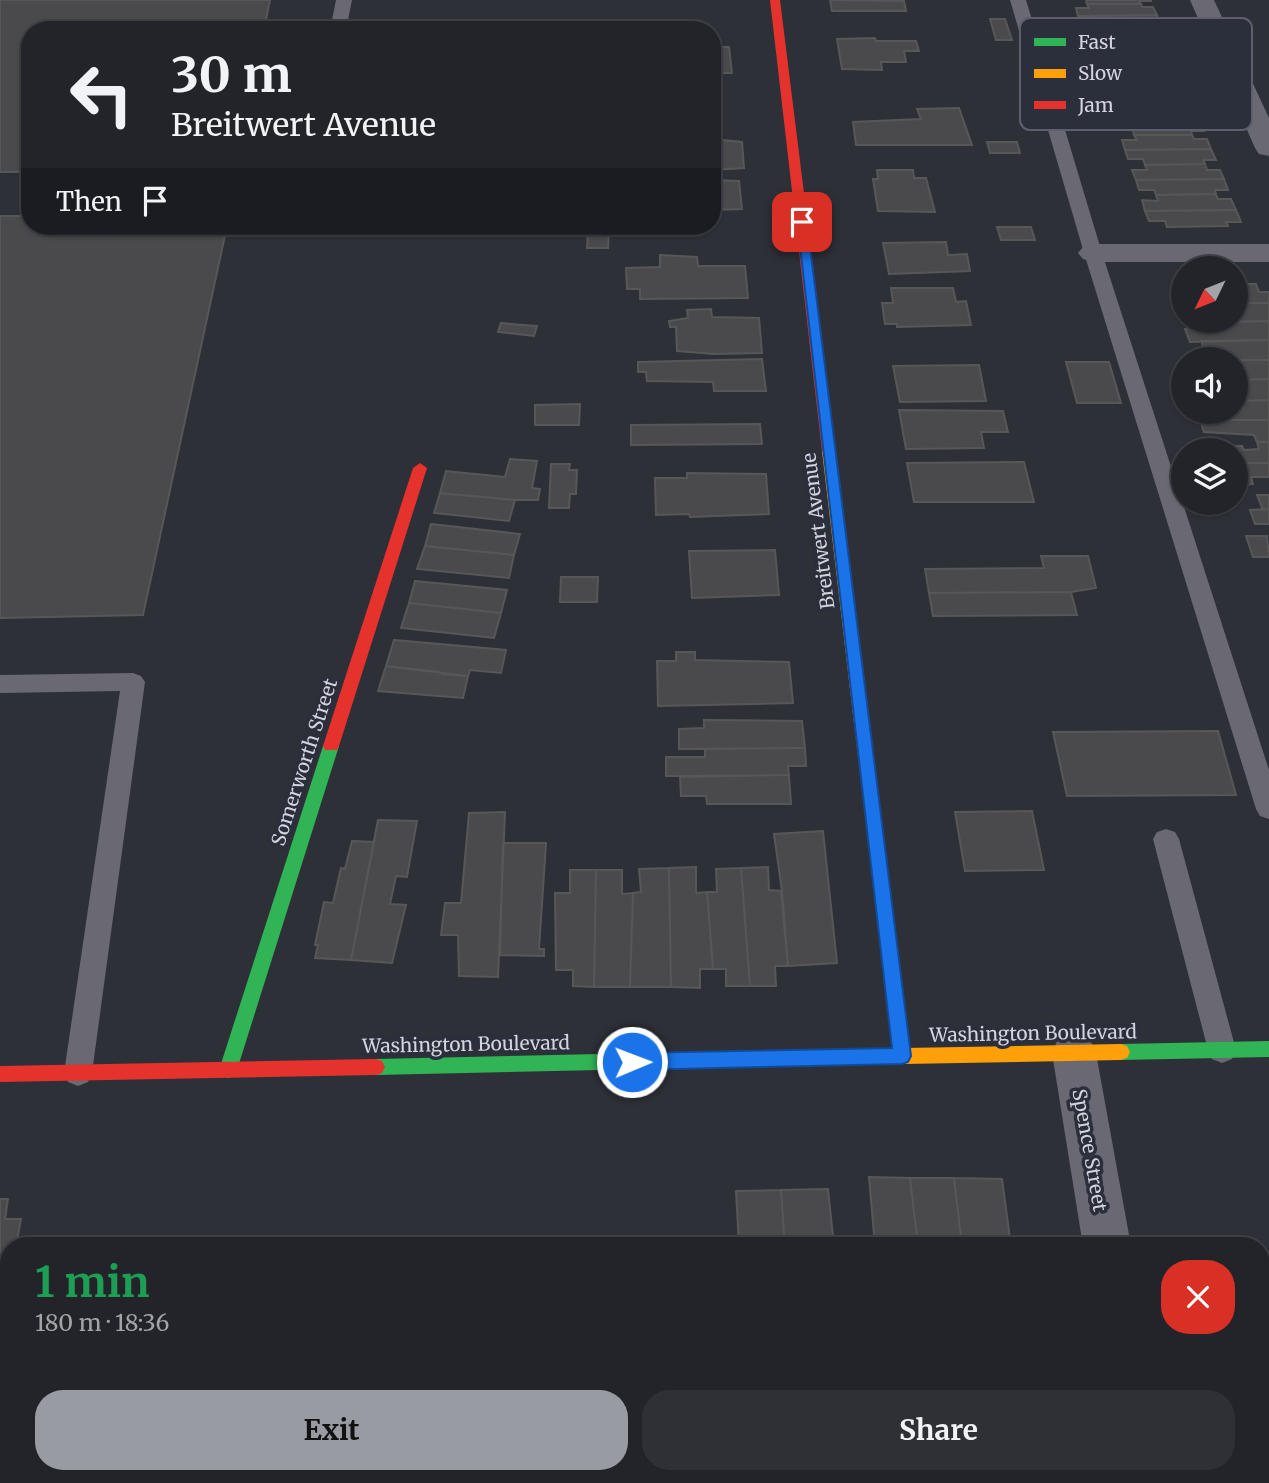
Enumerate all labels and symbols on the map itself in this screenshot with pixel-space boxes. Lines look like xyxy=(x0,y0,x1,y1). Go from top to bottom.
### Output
legend xyxy=(1020,18,1252,130)
text: Fast xyxy=(1078,30,1116,54)
text: Slow xyxy=(1078,61,1123,85)
text: Jam xyxy=(1077,93,1114,117)
pin xyxy=(772,192,832,252)
north arrow xyxy=(1171,256,1248,332)
street label: Breitwert Avenue xyxy=(796,451,839,611)
street label: Somerworth Street xyxy=(266,675,343,849)
street label: Washington Boulevard xyxy=(928,1019,1137,1047)
position arrow xyxy=(595,1025,669,1099)
street label: Washington Boulevard xyxy=(361,1030,570,1058)
street label: Spence Street xyxy=(1067,1087,1113,1214)

